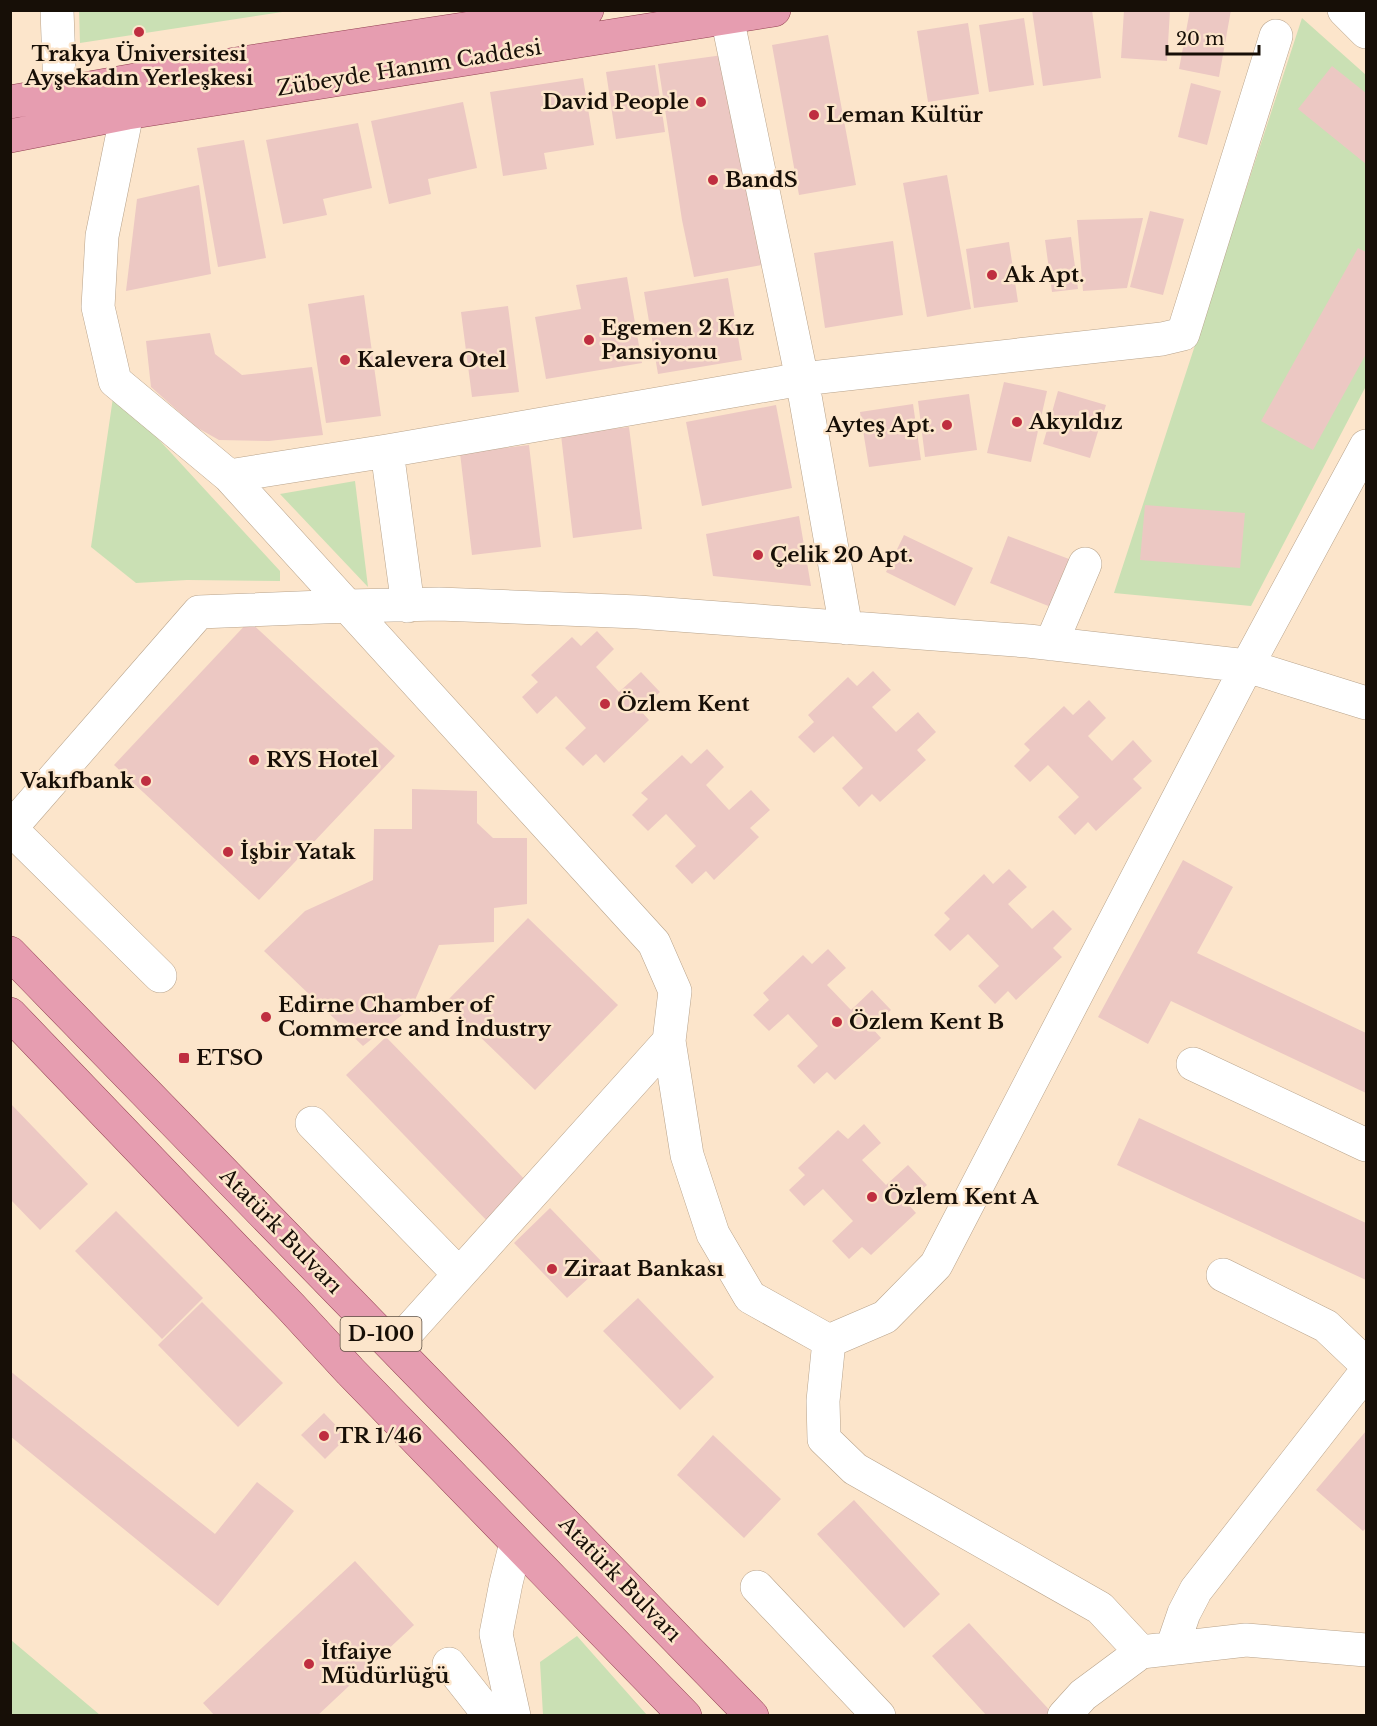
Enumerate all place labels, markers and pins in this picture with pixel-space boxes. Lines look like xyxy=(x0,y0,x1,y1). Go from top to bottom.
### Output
marker: Trakya Üniversitesi Ayşekadın Yerleşkesi xyxy=(132,25,146,39)
place label: Trakya Üniversitesi Ayşekadın Yerleşkesi xyxy=(24,41,254,91)
place label: David People xyxy=(542,89,689,115)
marker: David People xyxy=(694,95,708,109)
place label: Leman Kültür xyxy=(826,102,984,128)
marker: Leman Kültür xyxy=(807,108,821,122)
place label: BandS xyxy=(725,167,798,193)
marker: BandS xyxy=(706,173,720,187)
place label: Ak Apt. xyxy=(1003,262,1084,288)
marker: Ak Apt. xyxy=(985,268,999,282)
place label: Egemen 2 Kız Pansiyonu xyxy=(601,315,754,365)
marker: Egemen 2 Kız Pansiyonu xyxy=(582,333,596,347)
place label: Kalevera Otel xyxy=(357,347,507,373)
marker: Kalevera Otel xyxy=(338,353,352,367)
place label: Akyıldız xyxy=(1028,409,1123,435)
place label: Ayteş Apt. xyxy=(825,412,935,438)
marker: Akyıldız xyxy=(1010,415,1024,429)
marker: Ayteş Apt. xyxy=(940,418,954,432)
place label: Çelik 20 Apt. xyxy=(770,542,913,568)
marker: Çelik 20 Apt. xyxy=(751,548,765,562)
place label: Özlem Kent xyxy=(617,691,750,717)
marker: Özlem Kent xyxy=(598,697,612,711)
place label: RYS Hotel xyxy=(266,747,379,773)
marker: RYS Hotel xyxy=(247,753,261,767)
place label: Vakıfbank xyxy=(20,768,135,794)
marker: Vakıfbank xyxy=(139,774,153,788)
place label: İşbir Yatak xyxy=(240,839,357,865)
marker: İşbir Yatak xyxy=(221,845,235,859)
place label: Edirne Chamber of Commerce and İndustry xyxy=(278,992,551,1042)
place label: Özlem Kent B xyxy=(849,1009,1004,1035)
marker: Edirne Chamber of Commerce and İndustry xyxy=(259,1010,273,1024)
marker: Özlem Kent B xyxy=(830,1015,844,1029)
place label: ETSO xyxy=(196,1045,263,1071)
marker: ETSO xyxy=(177,1051,191,1065)
place label: Özlem Kent A xyxy=(884,1184,1039,1210)
marker: Özlem Kent A xyxy=(865,1190,879,1204)
place label: Ziraat Bankası xyxy=(564,1256,724,1282)
marker: Ziraat Bankası xyxy=(545,1262,559,1276)
place label: TR 1/46 xyxy=(336,1423,422,1449)
marker: TR 1/46 xyxy=(317,1429,331,1443)
place label: İtfaiye Müdürlüğü xyxy=(321,1639,450,1689)
marker: İtfaiye Müdürlüğü xyxy=(302,1657,316,1671)

